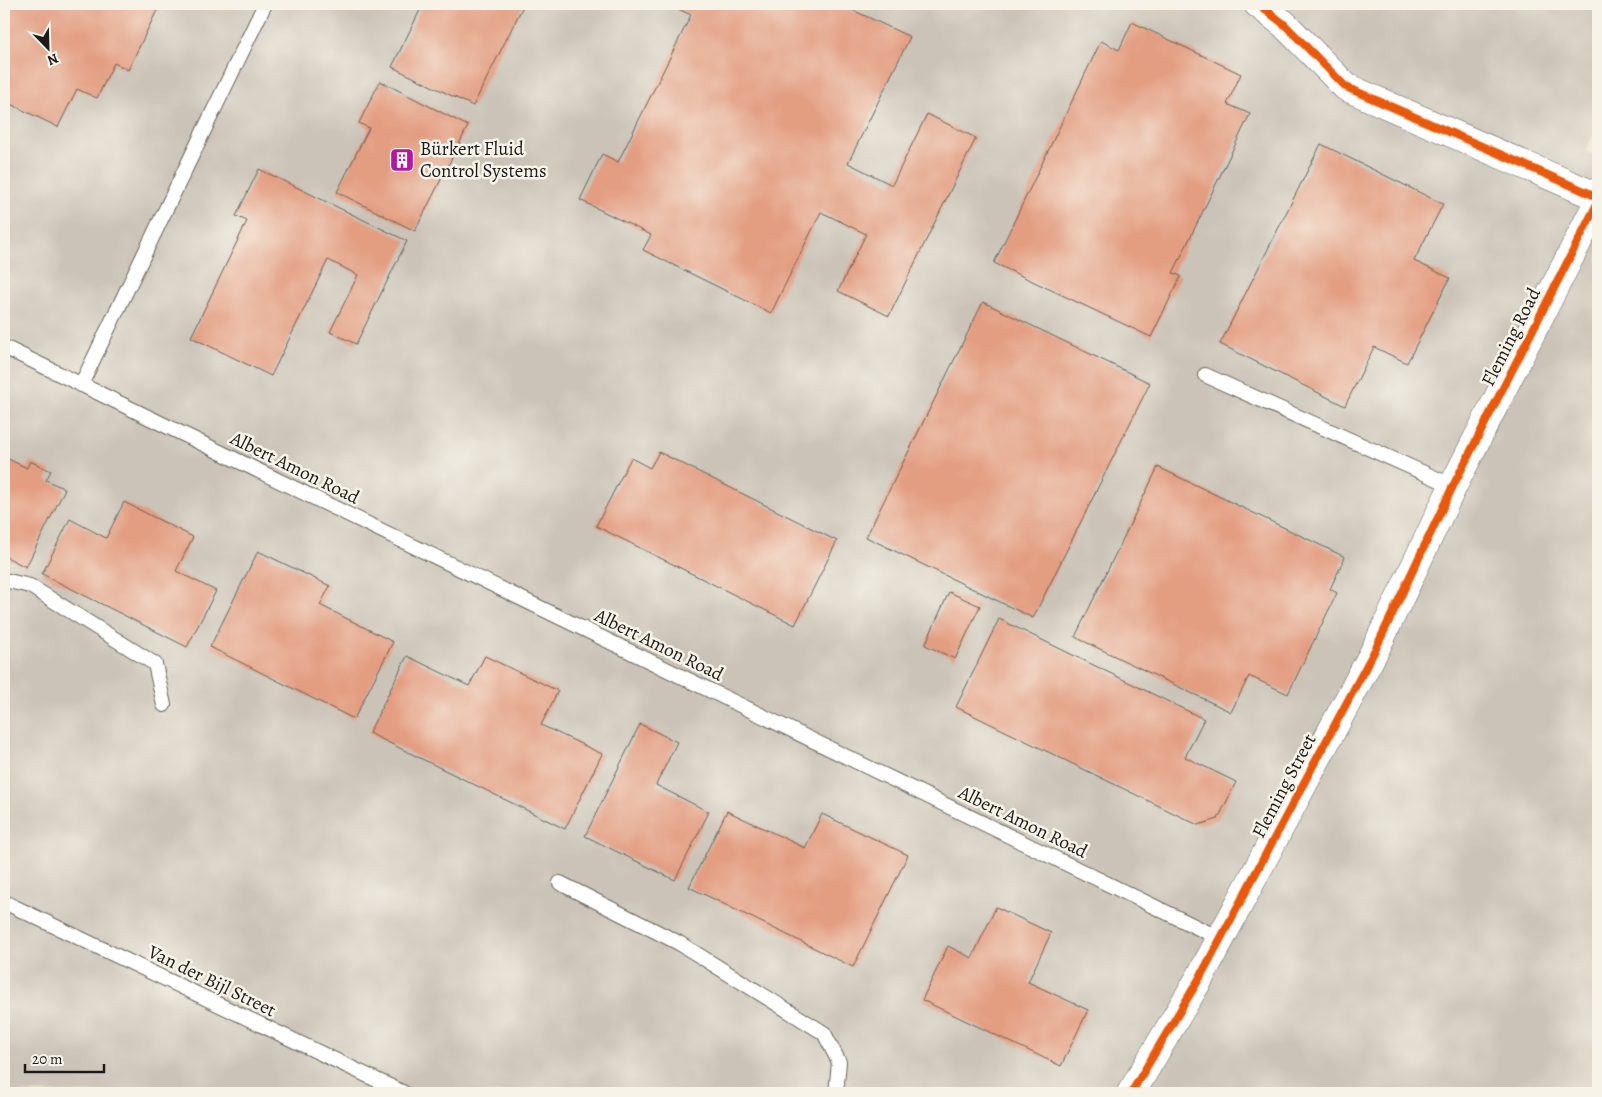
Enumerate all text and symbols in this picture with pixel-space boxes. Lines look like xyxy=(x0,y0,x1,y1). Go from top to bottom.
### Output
north arrow xyxy=(22,22,72,72)
text: N xyxy=(44,49,61,70)
place label: Bürkert Fluid Control Systems xyxy=(420,136,547,184)
building icon: Bürkert Fluid Control Systems xyxy=(389,147,415,173)
street label: Fleming Road xyxy=(1475,283,1547,391)
street label: Albert Amon Road xyxy=(225,425,365,511)
street label: Albert Amon Road xyxy=(589,602,729,688)
street label: Fleming Street xyxy=(1246,729,1322,843)
street label: Albert Amon Road xyxy=(953,779,1093,865)
street label: Van der Bijl Street xyxy=(143,938,280,1023)
scale bar xyxy=(25,1042,104,1074)
text: 20 m xyxy=(32,1049,63,1069)

